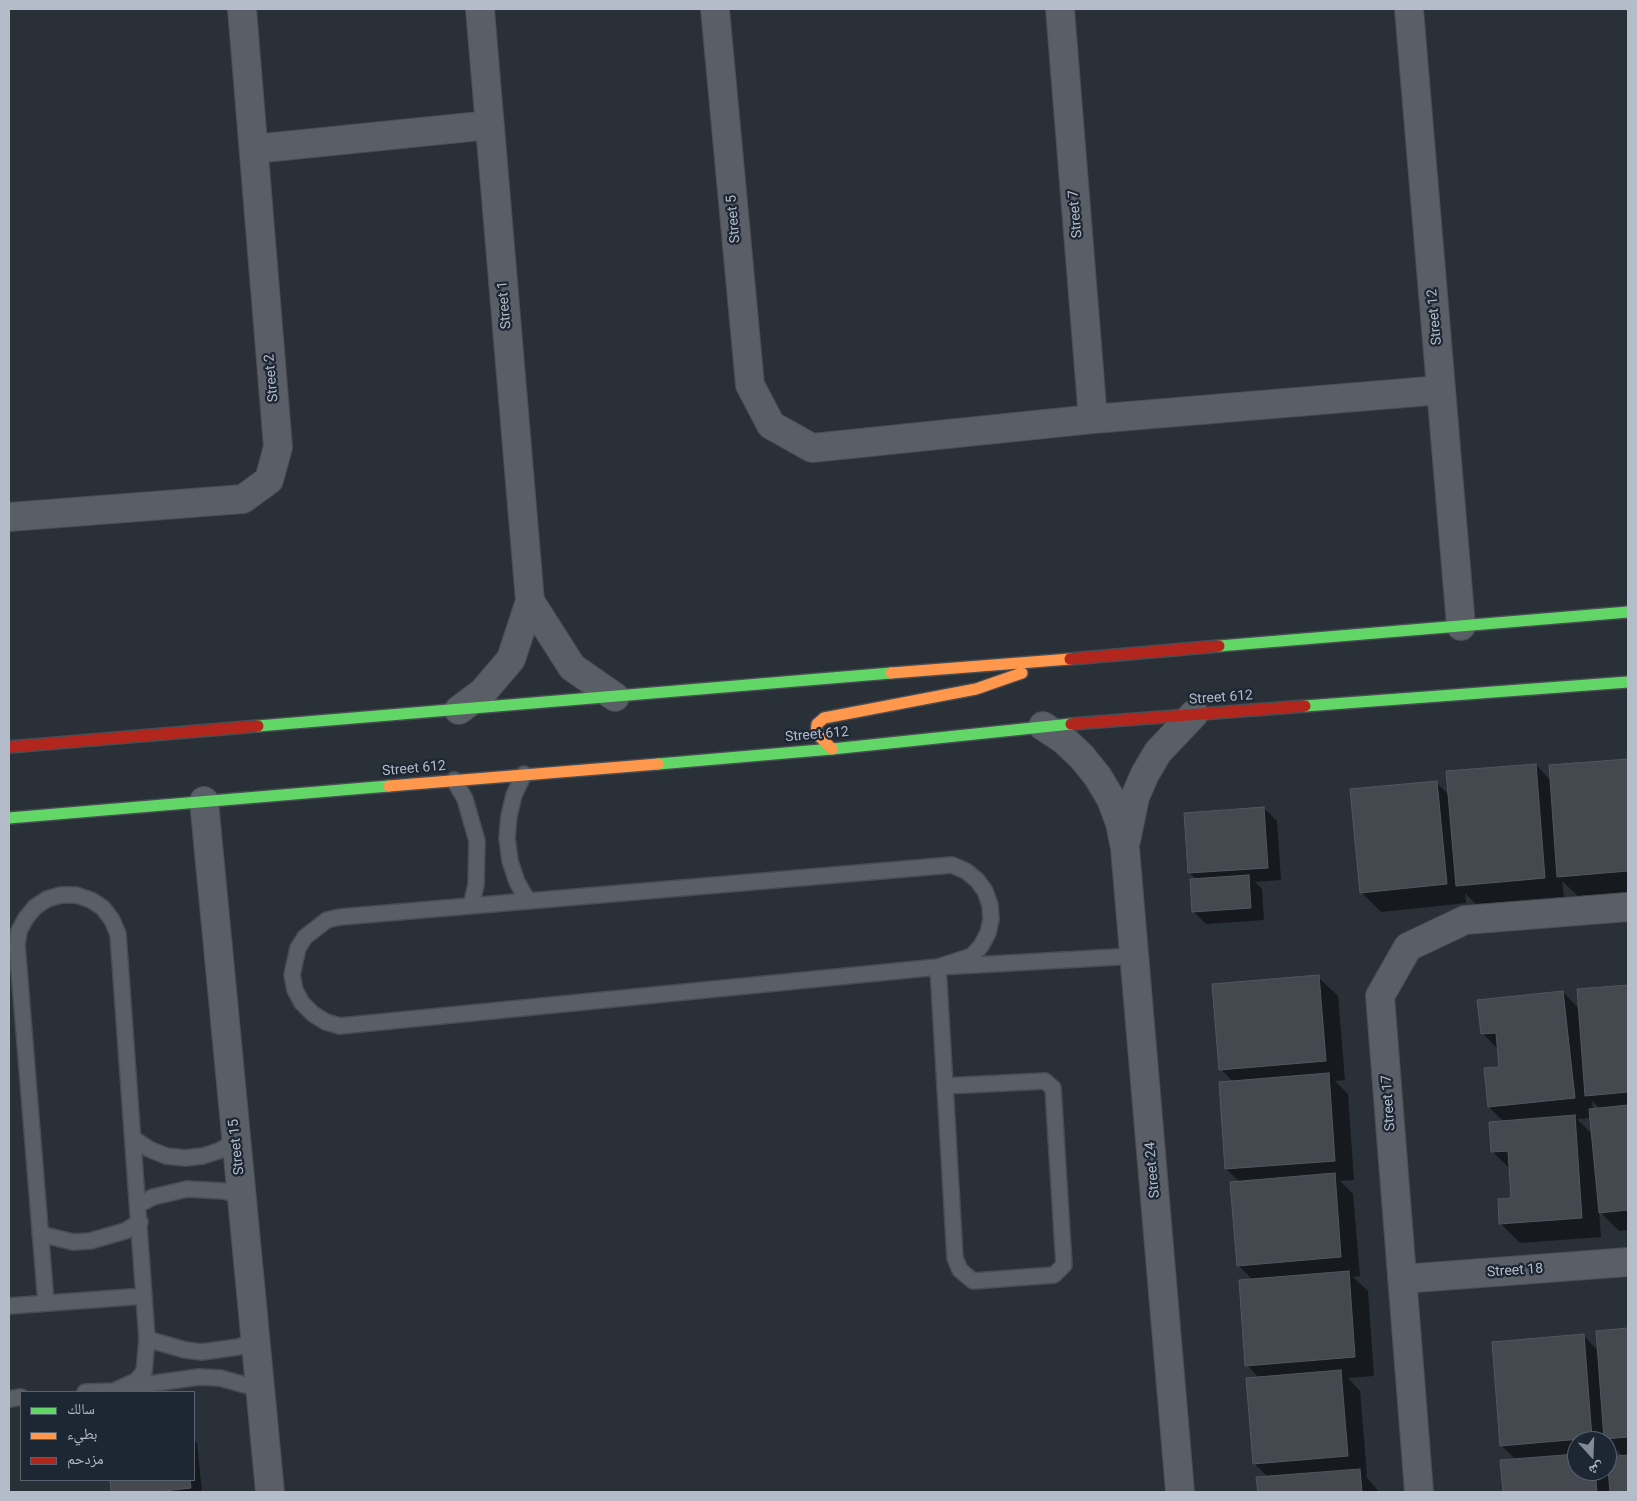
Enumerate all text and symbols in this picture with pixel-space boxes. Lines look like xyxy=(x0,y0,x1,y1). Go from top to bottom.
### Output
street label: Street 7 xyxy=(1066,189,1086,239)
street label: Street 5 xyxy=(724,194,744,244)
street label: Street 1 xyxy=(495,280,515,330)
street label: Street 12 xyxy=(1424,288,1446,346)
street label: Street 2 xyxy=(262,353,282,403)
street label: Street 612 xyxy=(1188,687,1254,709)
street label: Street 612 xyxy=(784,724,850,746)
street label: Street 612 xyxy=(381,758,447,780)
street label: Street 17 xyxy=(1379,1074,1399,1132)
street label: Street 15 xyxy=(226,1118,248,1176)
street label: Street 24 xyxy=(1142,1141,1164,1199)
street label: Street 18 xyxy=(1486,1261,1544,1281)
legend xyxy=(20,1391,195,1481)
text: سالك xyxy=(67,1400,95,1418)
text: بطيء xyxy=(67,1425,97,1443)
north arrow xyxy=(1567,1431,1617,1481)
text: مزدحم xyxy=(67,1450,104,1468)
text: ش xyxy=(1587,1459,1607,1479)

